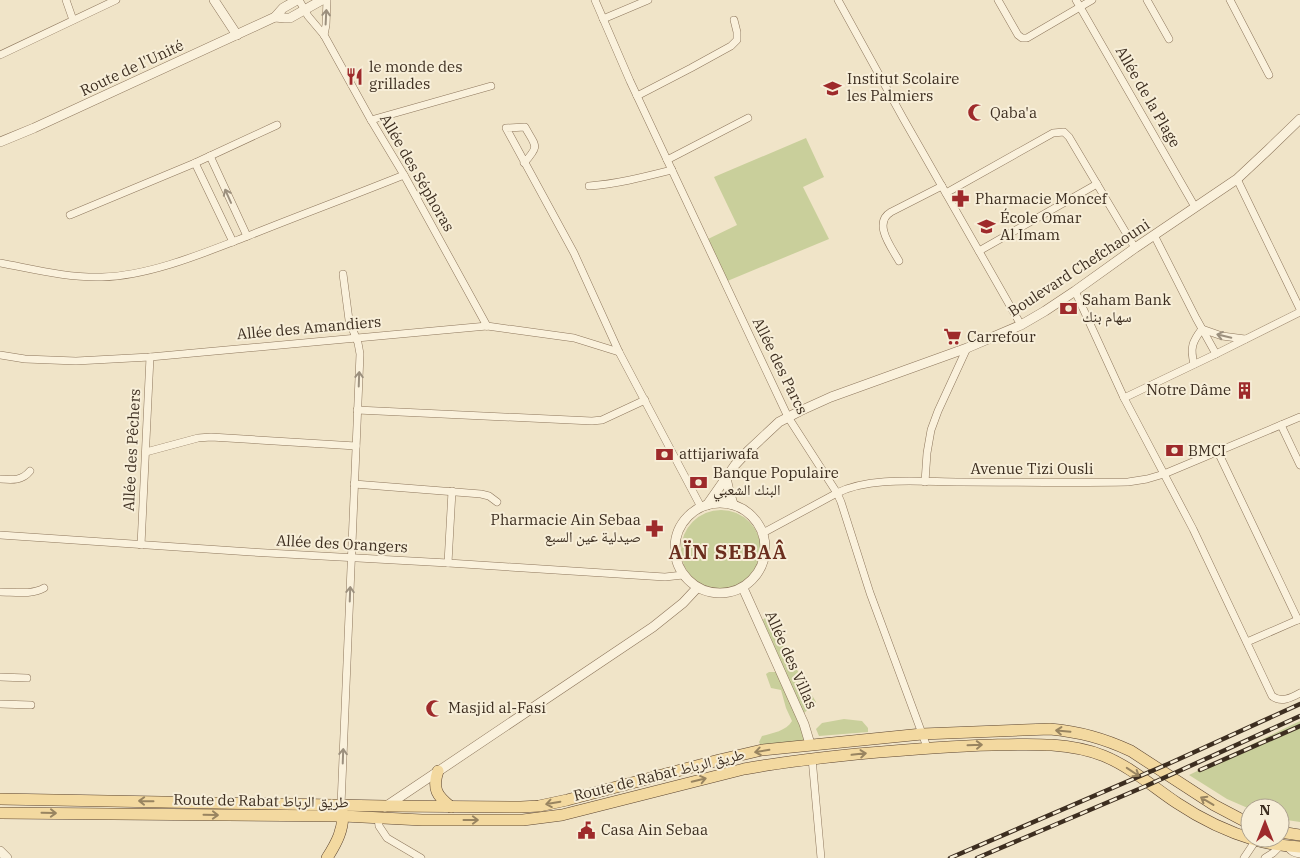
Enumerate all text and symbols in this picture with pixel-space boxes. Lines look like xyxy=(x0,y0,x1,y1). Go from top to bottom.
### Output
one-way arrow xyxy=(322,10,331,26)
street label: Route de l'Unité xyxy=(77,35,187,100)
street label: Allée de la Plage xyxy=(1112,43,1185,151)
place label: le monde des grillades xyxy=(369,57,462,93)
restaurant icon: le monde des grillades xyxy=(345,66,365,86)
place label: Institut Scolaire les Palmiers xyxy=(847,69,959,105)
school or university icon: Institut Scolaire les Palmiers xyxy=(823,78,843,98)
mosque icon: Qaba'a xyxy=(966,103,986,123)
place label: Qaba'a xyxy=(990,103,1037,122)
street label: Allée des Séphoras xyxy=(376,111,459,235)
one-way arrow xyxy=(223,189,233,204)
pharmacy icon: Pharmacie Moncef xyxy=(951,189,971,209)
place label: Pharmacie Moncef xyxy=(975,189,1108,208)
place label: École Omar Al Imam xyxy=(1000,208,1082,244)
street label: Boulevard Chefchaouni xyxy=(1004,215,1153,321)
school or university icon: École Omar Al Imam xyxy=(976,217,996,237)
place label: Saham Bank سهام بنك xyxy=(1082,290,1171,327)
bank icon: Saham Bank سهام بنك xyxy=(1058,299,1078,319)
street label: Allée des Amandiers xyxy=(236,312,382,343)
street label: Allée des Parcs xyxy=(749,314,812,417)
supermarket icon: Carrefour xyxy=(943,327,963,347)
place label: Carrefour xyxy=(967,327,1036,346)
one-way arrow xyxy=(1216,330,1232,340)
one-way arrow xyxy=(354,371,363,387)
place label: Notre Dâme xyxy=(1146,380,1231,399)
building icon: Notre Dâme xyxy=(1235,380,1255,400)
street label: Allée des Pêchers xyxy=(119,388,144,512)
bank icon: BMCI xyxy=(1164,441,1184,461)
place label: BMCI xyxy=(1188,441,1226,460)
bank icon: attijariwafa xyxy=(655,444,675,464)
place label: attijariwafa xyxy=(679,444,759,463)
street label: Avenue Tizi Ousli xyxy=(970,459,1094,478)
place label: Banque Populaire البنك الشعبي xyxy=(713,463,839,502)
bank icon: Banque Populaire البنك الشعبي xyxy=(689,472,709,492)
place label: Pharmacie Ain Sebaa صيدلية عين السبع xyxy=(491,510,641,547)
pharmacy icon: Pharmacie Ain Sebaa صيدلية عين السبع xyxy=(645,519,665,539)
street label: Allée des Orangers xyxy=(276,531,408,556)
district label: AÏN SEBAÂ xyxy=(669,538,787,565)
one-way arrow xyxy=(345,586,354,602)
street label: Allée des Villas xyxy=(761,608,822,712)
mosque icon: Masjid al-Fasi xyxy=(424,698,444,718)
place label: Masjid al-Fasi xyxy=(448,698,546,717)
one-way arrow xyxy=(1055,726,1071,735)
one-way arrow xyxy=(967,741,983,750)
street label: Route de Rabat طريق الرباط xyxy=(571,744,747,806)
one-way arrow xyxy=(754,746,770,756)
one-way arrow xyxy=(338,748,347,764)
one-way arrow xyxy=(850,749,866,759)
one-way arrow xyxy=(1125,767,1139,777)
one-way arrow xyxy=(690,775,706,784)
street label: Route de Rabat طريق الرباط xyxy=(173,789,349,813)
one-way arrow xyxy=(1200,795,1214,806)
one-way arrow xyxy=(138,797,154,806)
north arrow xyxy=(1240,798,1290,848)
one-way arrow xyxy=(546,799,562,808)
text: N xyxy=(1259,801,1271,819)
one-way arrow xyxy=(40,808,56,818)
one-way arrow xyxy=(202,810,219,820)
one-way arrow xyxy=(462,815,479,825)
public building icon: Casa Ain Sebaa xyxy=(577,820,597,840)
place label: Casa Ain Sebaa xyxy=(601,820,708,839)

